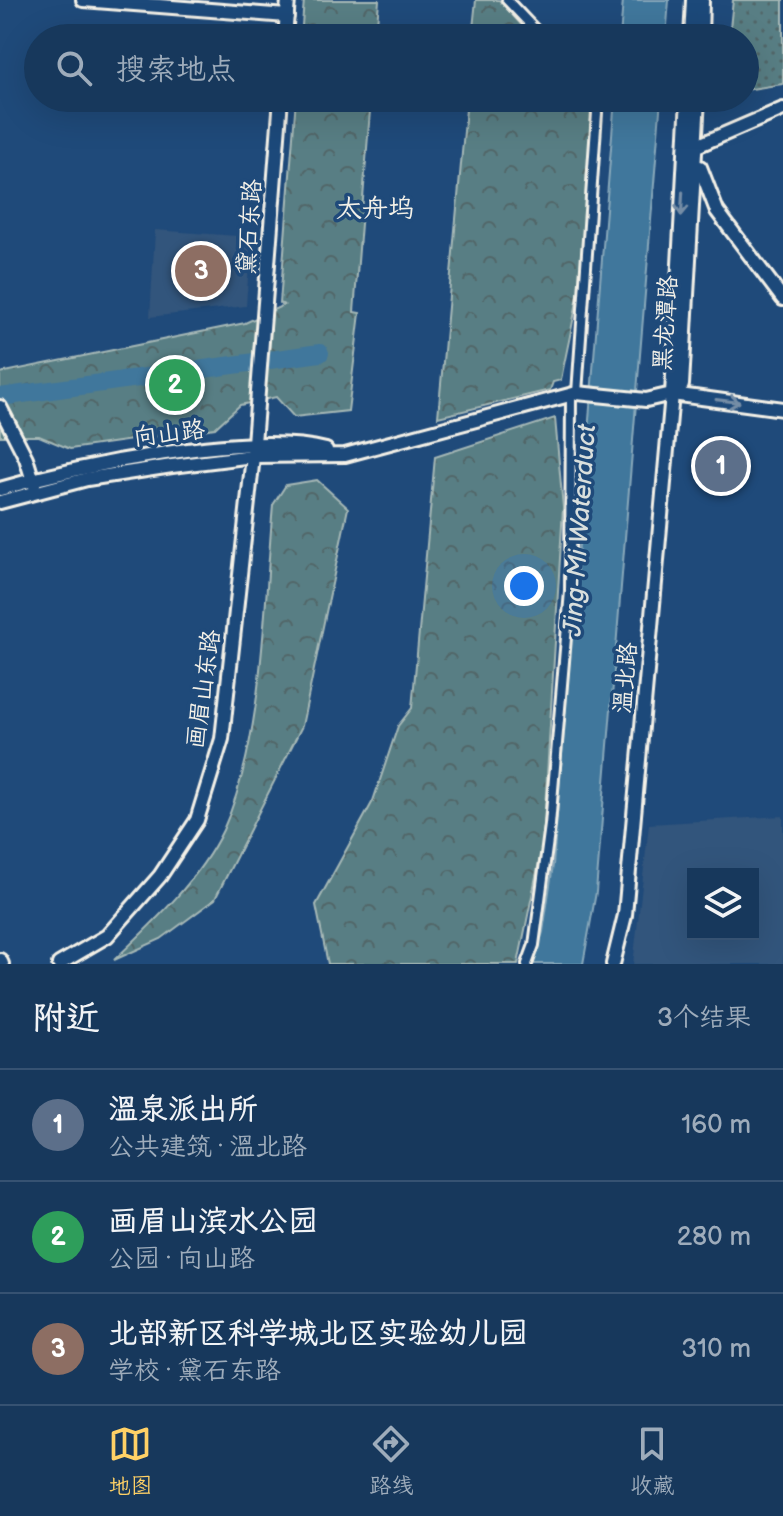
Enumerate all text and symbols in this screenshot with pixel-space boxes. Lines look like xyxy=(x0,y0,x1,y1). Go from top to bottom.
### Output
search box xyxy=(24,24,759,112)
icon: search xyxy=(52,46,96,90)
text: 搜索地点 xyxy=(116,52,236,88)
street label: 黛石东路 xyxy=(232,178,267,276)
one-way arrow xyxy=(674,190,689,217)
district label: 太舟坞 xyxy=(336,194,414,225)
pin: 3 xyxy=(175,241,227,301)
street label: 黑龙潭路 xyxy=(648,274,683,372)
pin: 2 xyxy=(149,355,201,415)
one-way arrow xyxy=(714,394,740,409)
street label: 向山路 xyxy=(132,415,207,452)
water label: Jing-Mi Waterduct xyxy=(558,422,603,638)
pin: 1 xyxy=(695,436,747,496)
your location xyxy=(504,566,544,606)
street label: 画眉山东路 xyxy=(181,628,226,751)
street label: 温北路 xyxy=(608,641,643,715)
map controls xyxy=(687,868,759,940)
button: layers xyxy=(687,868,759,940)
text: 附近 xyxy=(32,998,100,1039)
text: 3个结果 xyxy=(657,1003,751,1034)
text: 温泉派出所 xyxy=(108,1092,258,1128)
text: 1 xyxy=(53,1110,63,1141)
text: 160 m xyxy=(681,1110,751,1141)
text: 公共建筑 · 温北路 xyxy=(108,1132,307,1163)
text: 画眉山滨水公园 xyxy=(108,1204,318,1240)
text: 2 xyxy=(50,1222,66,1253)
text: 280 m xyxy=(677,1222,751,1253)
text: 公园 · 向山路 xyxy=(108,1244,255,1275)
text: 北部新区科学城北区实验幼儿园 xyxy=(108,1316,528,1352)
text: 3 xyxy=(50,1334,66,1365)
text: 310 m xyxy=(681,1334,751,1365)
text: 学校 · 黛石东路 xyxy=(108,1356,281,1387)
tab: 地图 xyxy=(108,1422,153,1500)
tab: 路线 xyxy=(369,1422,414,1500)
tab: 收藏 xyxy=(630,1422,675,1500)

